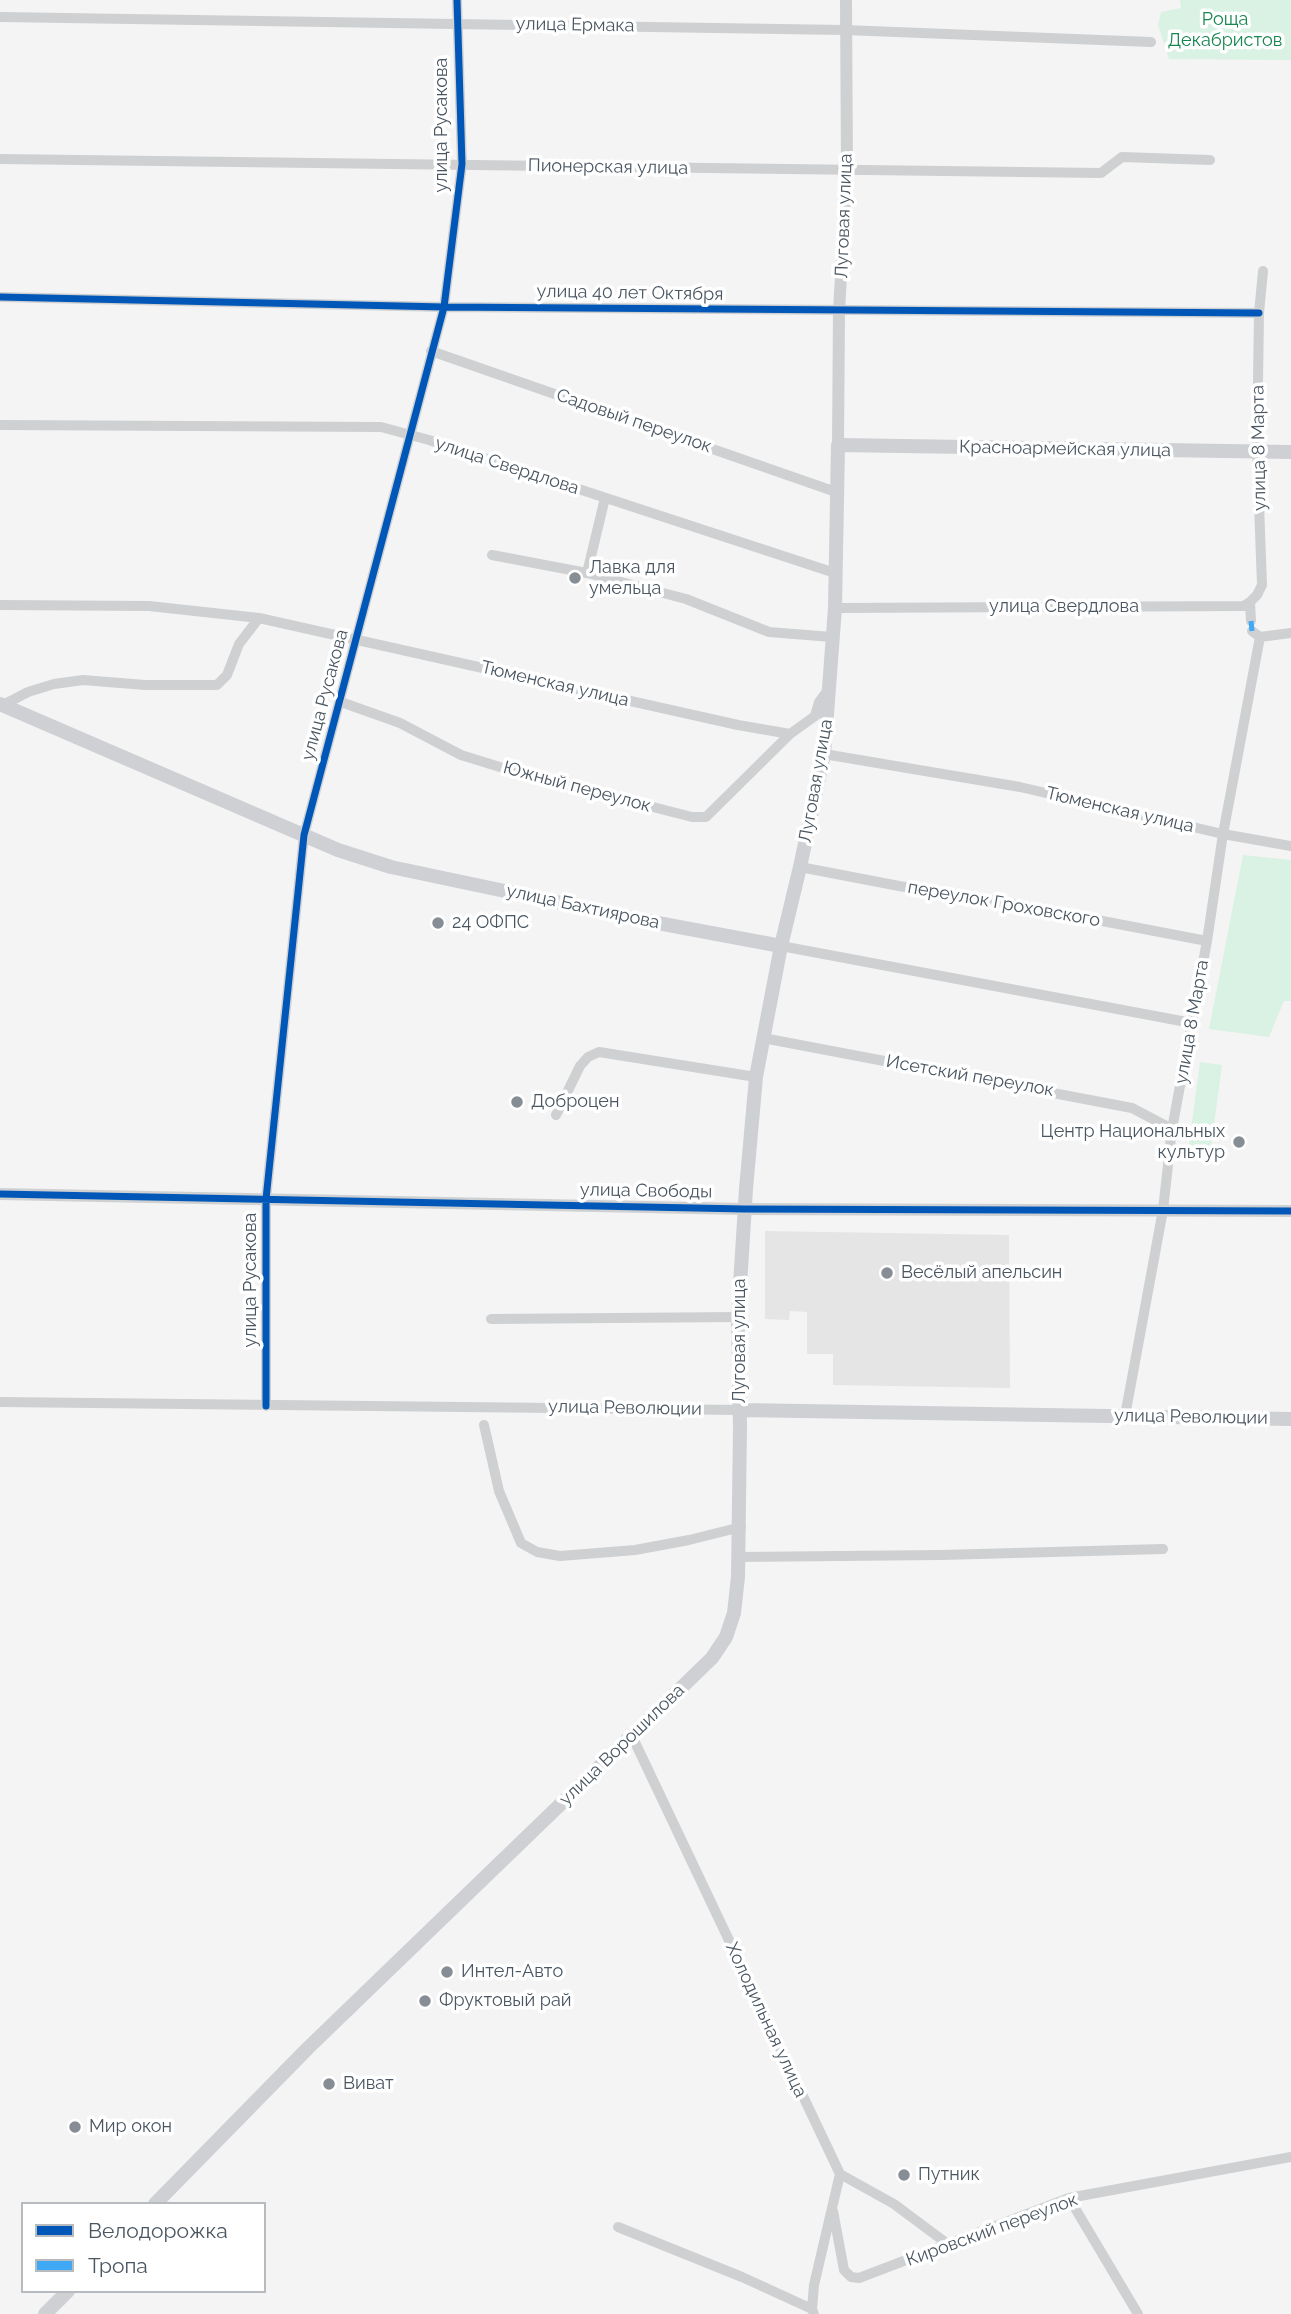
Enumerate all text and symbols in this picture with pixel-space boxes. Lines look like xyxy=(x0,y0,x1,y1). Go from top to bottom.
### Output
park label: Роща Декабристов xyxy=(1168,9,1282,52)
street label: улица Ермака xyxy=(515,13,635,37)
street label: улица Русакова xyxy=(431,58,453,192)
street label: Луговая улица xyxy=(831,153,857,279)
street label: Пионерская улица xyxy=(528,155,688,179)
street label: улица 40 лет Октября xyxy=(536,281,724,305)
street label: Садовый переулок xyxy=(554,384,714,458)
street label: улица 8 Марта xyxy=(1247,385,1271,511)
street label: улица Свердлова xyxy=(432,433,582,499)
street label: Красноармейская улица xyxy=(959,436,1171,462)
place label: Лавка для умельца xyxy=(589,557,675,600)
marker: Лавка для умельца xyxy=(567,570,583,586)
street label: улица Свердлова xyxy=(989,596,1139,618)
street label: улица Русакова xyxy=(297,627,353,763)
street label: Тюменская улица xyxy=(479,657,631,711)
street label: Луговая улица xyxy=(795,718,837,844)
street label: Южный переулок xyxy=(501,757,653,817)
street label: Тюменская улица xyxy=(1044,783,1196,837)
street label: переулок Гроховского xyxy=(906,876,1102,932)
street label: улица Бахтиярова xyxy=(504,880,662,934)
place label: 24 ОФПС xyxy=(452,912,529,934)
marker: 24 ОФПС xyxy=(430,915,446,931)
street label: улица 8 Марта xyxy=(1170,958,1214,1086)
street label: Исетский переулок xyxy=(884,1051,1056,1101)
place label: Доброцен xyxy=(531,1091,619,1113)
marker: Доброцен xyxy=(509,1094,525,1110)
place label: Центр Национальных культур xyxy=(1041,1121,1225,1164)
marker: Центр Национальных культур xyxy=(1231,1134,1247,1150)
street label: улица Свободы xyxy=(580,1179,712,1203)
street label: улица Русакова xyxy=(240,1213,262,1347)
place label: Весёлый апельсин xyxy=(901,1262,1062,1284)
marker: Весёлый апельсин xyxy=(879,1265,895,1281)
street label: Луговая улица xyxy=(729,1278,751,1404)
street label: улица Революции xyxy=(548,1396,702,1420)
street label: улица Революции xyxy=(1114,1405,1268,1429)
street label: улица Ворошилова xyxy=(555,1680,689,1810)
street label: Холодильная улица xyxy=(721,1939,811,2101)
place label: Интел-Авто xyxy=(461,1961,563,1983)
marker: Интел-Авто xyxy=(439,1964,455,1980)
place label: Фруктовый рай xyxy=(439,1990,571,2012)
marker: Фруктовый рай xyxy=(417,1993,433,2009)
place label: Виват xyxy=(343,2073,394,2095)
marker: Виват xyxy=(321,2076,337,2092)
place label: Мир окон xyxy=(89,2116,172,2138)
marker: Мир окон xyxy=(67,2119,83,2135)
place label: Путник xyxy=(918,2164,980,2186)
marker: Путник xyxy=(896,2167,912,2183)
street label: Кировский переулок xyxy=(903,2189,1081,2271)
legend xyxy=(21,2202,266,2293)
text: Велодорожка xyxy=(88,2218,228,2243)
text: Тропа xyxy=(88,2253,148,2278)

